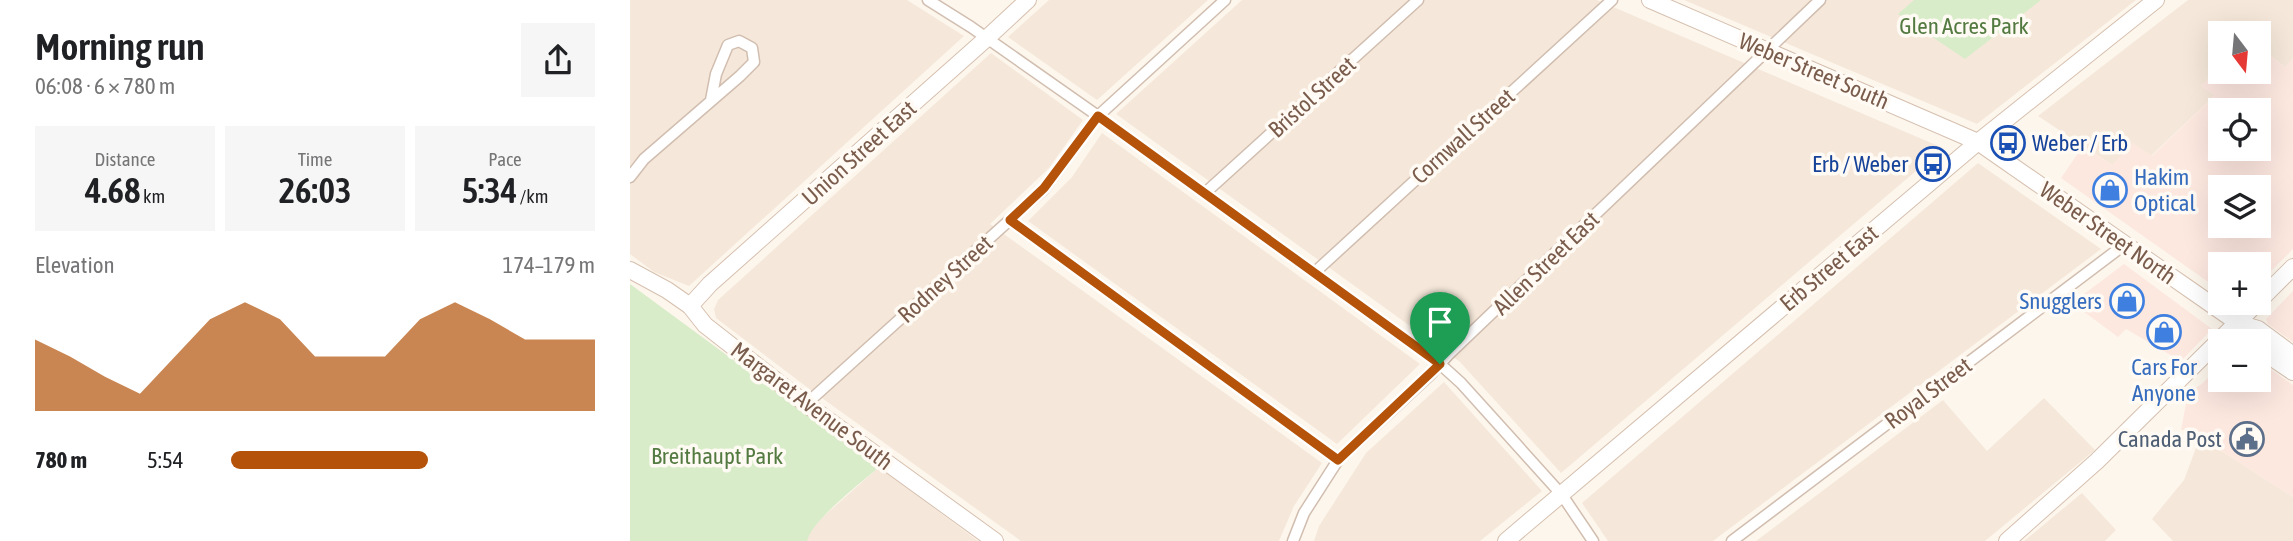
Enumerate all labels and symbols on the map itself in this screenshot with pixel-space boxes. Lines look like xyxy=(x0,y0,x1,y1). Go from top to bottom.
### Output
park label: Glen Acres Park xyxy=(1899,13,2029,39)
north arrow xyxy=(2208,21,2272,84)
street label: Weber Street South xyxy=(1735,28,1893,114)
street label: Bristol Street xyxy=(1263,51,1361,143)
street label: Cornwall Street xyxy=(1406,83,1520,189)
street label: Union Street East xyxy=(797,95,921,211)
bus stop icon: Weber / Erb xyxy=(1989,124,2027,162)
place label: Weber / Erb xyxy=(2032,130,2128,156)
bus stop icon: Erb / Weber xyxy=(1914,145,1952,183)
place label: Erb / Weber xyxy=(1812,151,1909,177)
place label: Hakim Optical xyxy=(2134,164,2196,216)
shop icon: Hakim Optical xyxy=(2091,171,2129,209)
street label: Weber Street North xyxy=(2035,176,2181,290)
street label: Allen Street East xyxy=(1488,206,1604,320)
street label: Erb Street East xyxy=(1775,220,1883,316)
street label: Rodney Street xyxy=(893,230,997,328)
shop icon: Snugglers xyxy=(2108,282,2146,320)
place label: Snugglers xyxy=(2020,288,2102,314)
pin xyxy=(1410,292,1470,364)
shop icon: Cars For Anyone xyxy=(2145,313,2183,351)
street label: Margaret Avenue South xyxy=(726,337,898,475)
street label: Royal Street xyxy=(1880,352,1976,434)
place label: Cars For Anyone xyxy=(2131,354,2198,406)
public building icon: Canada Post xyxy=(2228,420,2266,458)
place label: Canada Post xyxy=(2118,426,2222,452)
park label: Breithaupt Park xyxy=(651,443,783,469)

